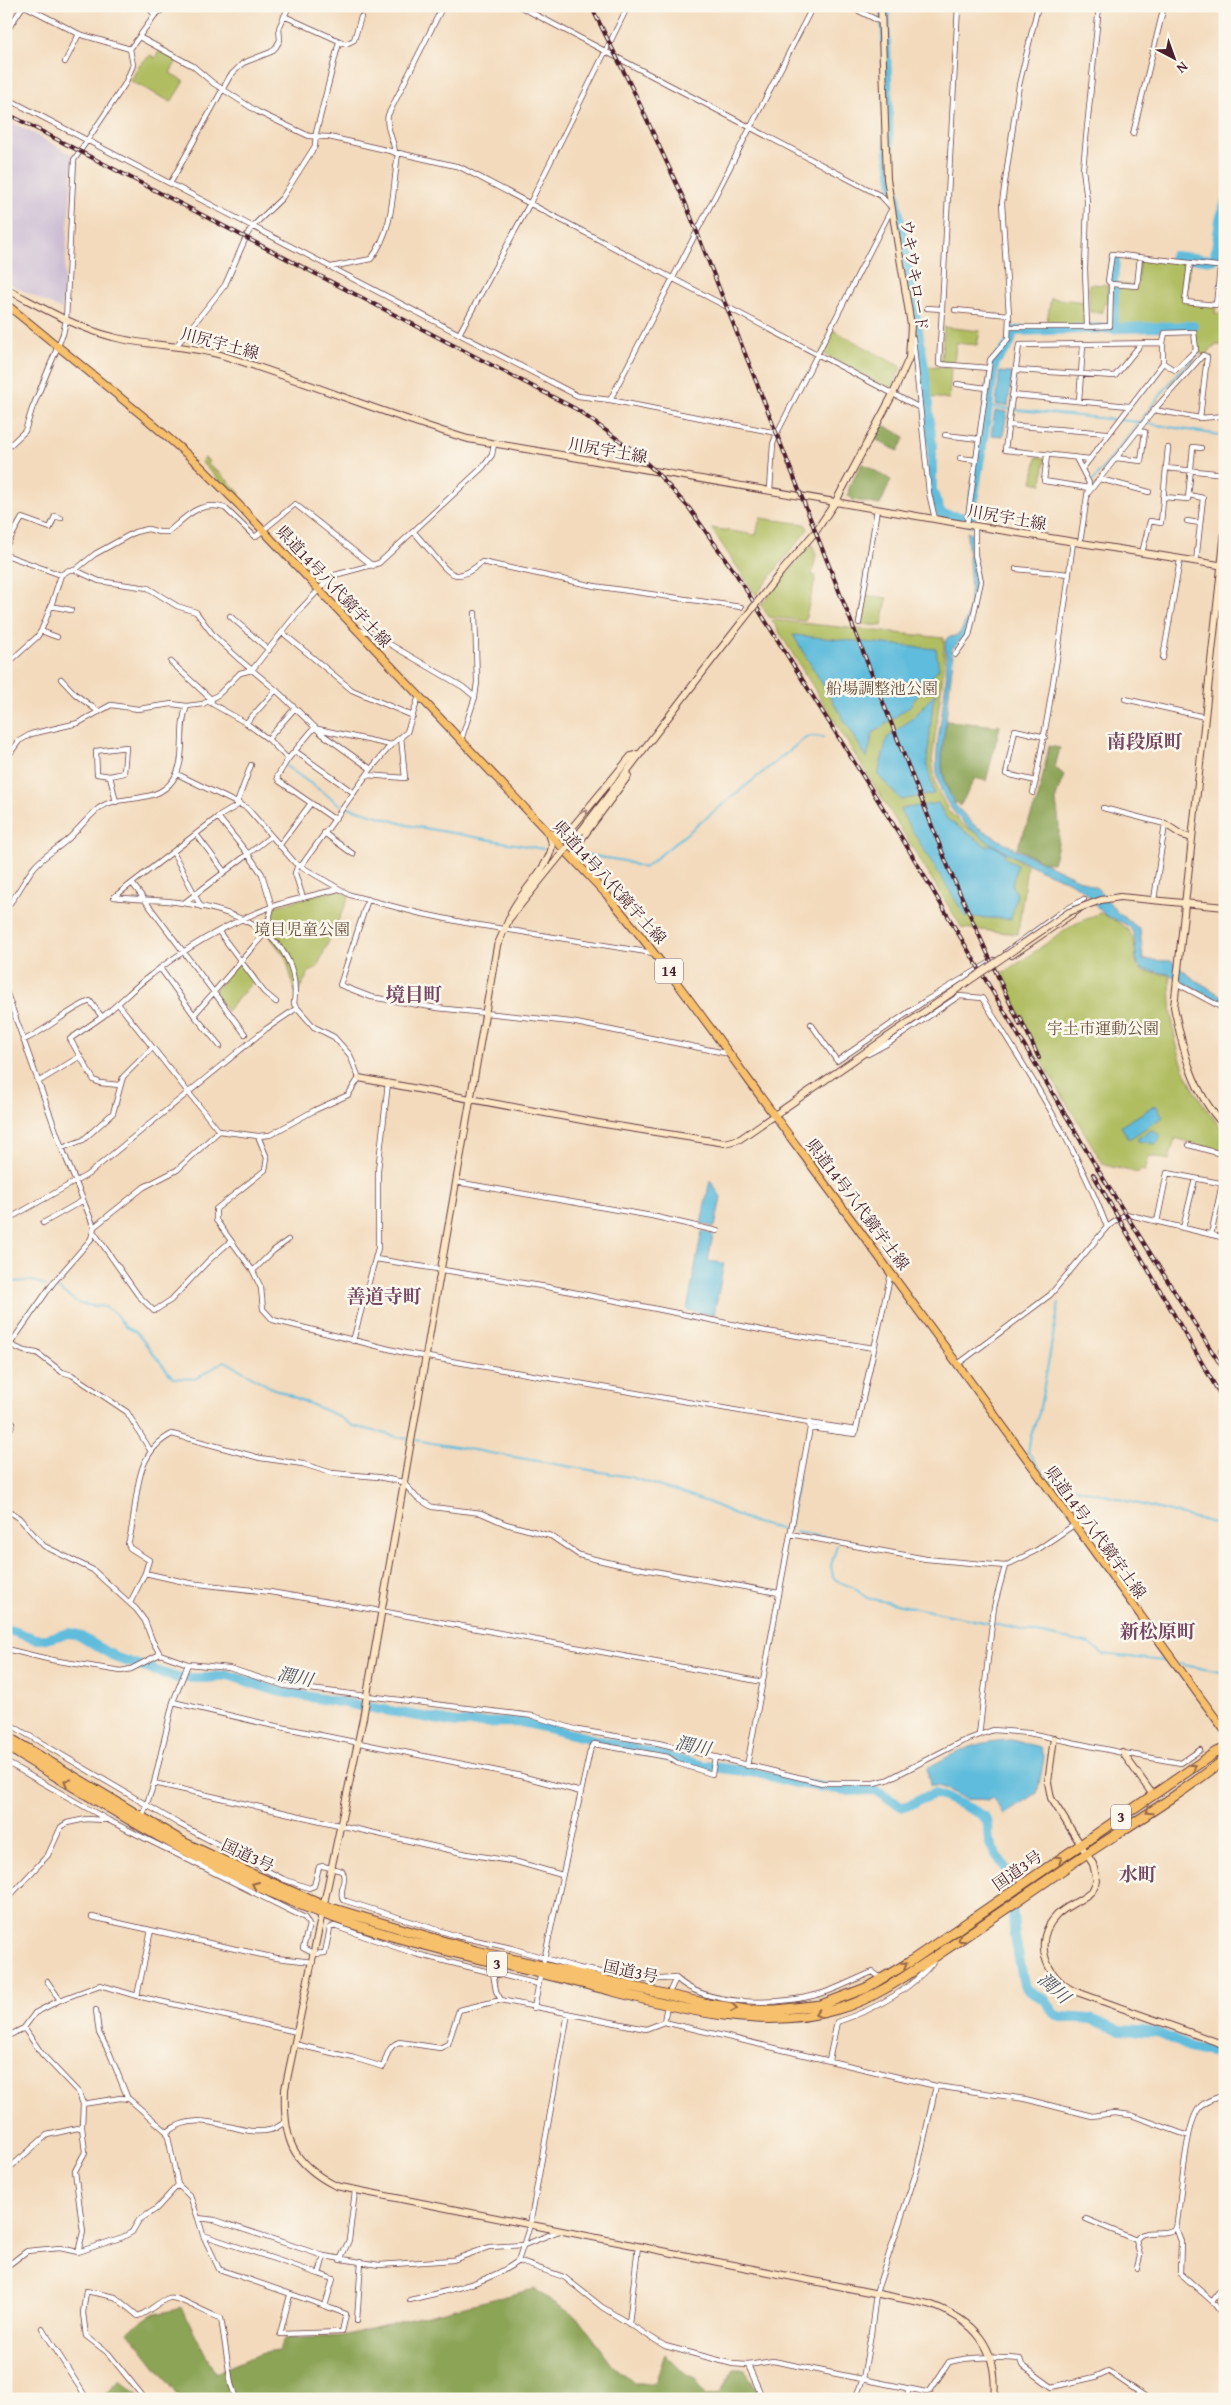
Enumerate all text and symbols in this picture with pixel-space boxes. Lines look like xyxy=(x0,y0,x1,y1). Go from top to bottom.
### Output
north arrow xyxy=(1148,32,1198,82)
text: N xyxy=(1172,57,1193,79)
street label: ウキウキロード xyxy=(895,218,935,332)
street label: 川尻宇土線 xyxy=(178,321,262,365)
street label: 川尻宇土線 xyxy=(567,431,649,469)
street label: 川尻宇土線 xyxy=(966,498,1048,536)
street label: 県道14号八代鏡宇土線 xyxy=(271,520,397,652)
park label: 船場調整池公園 xyxy=(826,676,938,700)
district label: 南段原町 xyxy=(1107,727,1183,755)
one-way arrow xyxy=(579,810,588,819)
street label: 県道14号八代鏡宇土線 xyxy=(548,815,672,949)
park label: 境目児童公園 xyxy=(254,917,350,941)
road number: 14 xyxy=(655,958,683,984)
district label: 境目町 xyxy=(385,980,443,1008)
park label: 宇土市運動公園 xyxy=(1047,1016,1159,1040)
street label: 県道14号八代鏡宇土線 xyxy=(800,1133,916,1275)
district label: 善道寺町 xyxy=(346,1282,422,1310)
street label: 県道14号八代鏡宇土線 xyxy=(1039,1460,1153,1604)
district label: 新松原町 xyxy=(1120,1617,1196,1645)
water label: 潤川 xyxy=(275,1660,317,1694)
water label: 潤川 xyxy=(673,1729,715,1763)
one-way arrow xyxy=(1188,1764,1197,1774)
one-way arrow xyxy=(63,1779,72,1789)
road number: 3 xyxy=(1111,1804,1131,1830)
one-way arrow xyxy=(1145,1805,1155,1814)
street label: 国道3号 xyxy=(218,1832,278,1878)
street label: 国道3号 xyxy=(987,1844,1047,1896)
one-way arrow xyxy=(1053,1856,1063,1865)
district label: 水町 xyxy=(1119,1860,1157,1888)
one-way arrow xyxy=(251,1881,260,1891)
one-way arrow xyxy=(958,1933,967,1942)
road number: 3 xyxy=(487,1952,507,1976)
street label: 国道3号 xyxy=(601,1953,661,1989)
one-way arrow xyxy=(899,1962,908,1972)
water label: 潤川 xyxy=(1032,1966,1078,2011)
one-way arrow xyxy=(730,2002,738,2013)
one-way arrow xyxy=(814,2008,823,2019)

